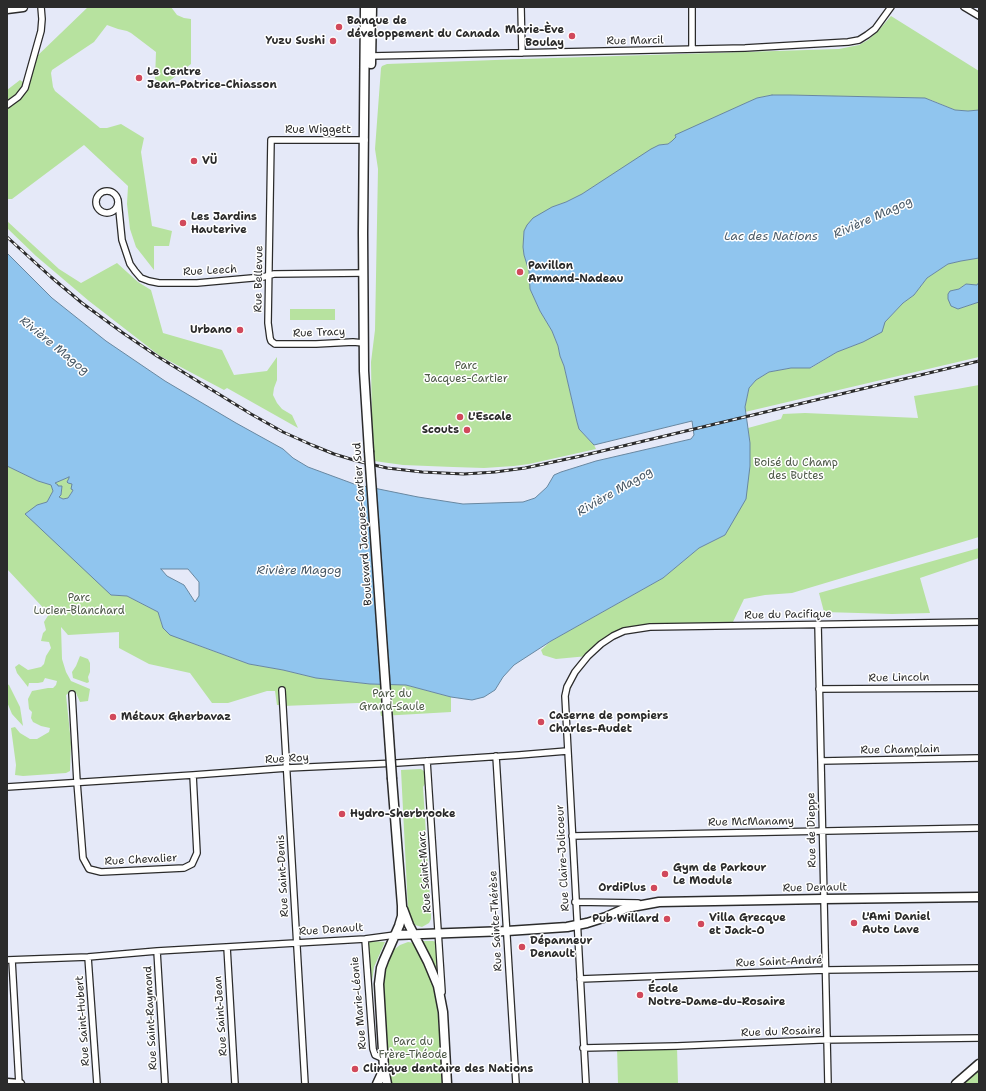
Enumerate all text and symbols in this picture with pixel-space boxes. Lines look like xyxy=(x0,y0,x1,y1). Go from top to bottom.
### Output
place label: Banque de développement du Canada xyxy=(347,14,500,40)
marker: Banque de développement du Canada xyxy=(334,22,344,32)
place label: Marie-Ève Boulay xyxy=(505,23,564,49)
marker: Marie-Ève Boulay xyxy=(567,31,577,41)
place label: Yuzu Sushi xyxy=(265,34,325,48)
street label: Rue Marcil xyxy=(606,34,664,48)
marker: Yuzu Sushi xyxy=(328,36,338,46)
place label: Le Centre Jean-Patrice-Chiasson xyxy=(147,65,277,91)
marker: Le Centre Jean-Patrice-Chiasson xyxy=(134,73,144,83)
street label: Rue Wiggett xyxy=(285,123,351,137)
place label: VÜ xyxy=(202,154,217,168)
marker: VÜ xyxy=(189,156,199,166)
water label: Rivière Magog xyxy=(831,194,915,242)
place label: Les Jardins Hauterive xyxy=(191,210,257,236)
marker: Les Jardins Hauterive xyxy=(178,218,188,228)
water label: Lac des Nations xyxy=(724,230,818,244)
street label: Rue Bellevue xyxy=(252,245,266,313)
place label: Pavillon Armand-Nadeau xyxy=(528,259,624,285)
street label: Rue Leech xyxy=(183,263,237,279)
marker: Pavillon Armand-Nadeau xyxy=(515,267,525,277)
water label: Rivière Magog xyxy=(16,314,92,378)
place label: Urbano xyxy=(190,323,232,337)
marker: Urbano xyxy=(235,325,245,335)
street label: Rue Tracy xyxy=(293,325,345,341)
park label: Parc Jacques-Cartier xyxy=(424,359,508,385)
place label: L'Escale xyxy=(468,410,512,424)
marker: L'Escale xyxy=(455,412,465,422)
place label: Scouts xyxy=(422,423,459,437)
marker: Scouts xyxy=(462,425,472,435)
street label: Boulevard Jacques-Cartier Sud xyxy=(351,442,375,606)
park label: Boisé du Champ des Buttes xyxy=(754,456,838,482)
water label: Rivière Magog xyxy=(575,465,655,519)
water label: Rivière Magog xyxy=(256,564,342,578)
park label: Parc Lucien-Blanchard xyxy=(33,591,125,617)
street label: Rue du Pacifique xyxy=(744,608,832,622)
street label: Rue Lincoln xyxy=(868,671,930,685)
park label: Parc du Grand-Saule xyxy=(359,687,425,713)
place label: Caserne de pompiers Charles-Audet xyxy=(549,709,668,735)
place label: Métaux Gherbavaz xyxy=(121,710,231,724)
marker: Métaux Gherbavaz xyxy=(108,712,118,722)
marker: Caserne de pompiers Charles-Audet xyxy=(536,717,546,727)
street label: Rue Champlain xyxy=(860,743,940,757)
street label: Rue Roy xyxy=(265,751,309,767)
street label: Rue de Dieppe xyxy=(805,792,819,868)
street label: Rue Claire-Jolicoeur xyxy=(554,804,572,912)
place label: Hydro-Sherbrooke xyxy=(350,807,456,821)
marker: Hydro-Sherbrooke xyxy=(337,809,347,819)
street label: Rue McManamy xyxy=(708,815,794,829)
street label: Rue Saint-Marc xyxy=(416,831,434,913)
street label: Rue Saint-Denis xyxy=(274,834,292,918)
street label: Rue Chevalier xyxy=(104,852,178,868)
place label: Gym de Parkour Le Module xyxy=(673,861,767,887)
marker: Gym de Parkour Le Module xyxy=(660,869,670,879)
street label: Rue Sainte-Thérèse xyxy=(487,870,505,972)
place label: OrdiPlus xyxy=(598,881,646,895)
street label: Rue Denault xyxy=(783,881,847,895)
marker: OrdiPlus xyxy=(649,883,659,893)
place label: L'Ami Daniel Auto Lave xyxy=(862,910,930,936)
place label: Villa Grecque et Jack-O xyxy=(709,911,786,937)
place label: Pub Willard xyxy=(592,912,659,926)
marker: Pub Willard xyxy=(662,914,672,924)
marker: L'Ami Daniel Auto Lave xyxy=(849,918,859,928)
marker: Villa Grecque et Jack-O xyxy=(696,919,706,929)
street label: Rue Denault xyxy=(298,921,364,939)
place label: Dépanneur Denault xyxy=(530,934,592,960)
marker: Dépanneur Denault xyxy=(517,942,527,952)
street label: Rue Saint-André xyxy=(735,954,823,970)
street label: Rue Marie-Léonie xyxy=(348,956,370,1050)
street label: Rue Saint-Raymond xyxy=(142,966,160,1070)
street label: Rue Saint-Hubert xyxy=(73,975,93,1067)
street label: Rue Saint-Jean xyxy=(212,975,230,1057)
place label: École Notre-Dame-du-Rosaire xyxy=(648,982,785,1008)
marker: École Notre-Dame-du-Rosaire xyxy=(635,990,645,1000)
street label: Rue du Rosaire xyxy=(741,1024,821,1040)
park label: Parc du Frère-Théode xyxy=(378,1035,448,1061)
place label: Clinique dentaire des Nations xyxy=(363,1062,533,1076)
marker: Clinique dentaire des Nations xyxy=(350,1064,360,1074)

